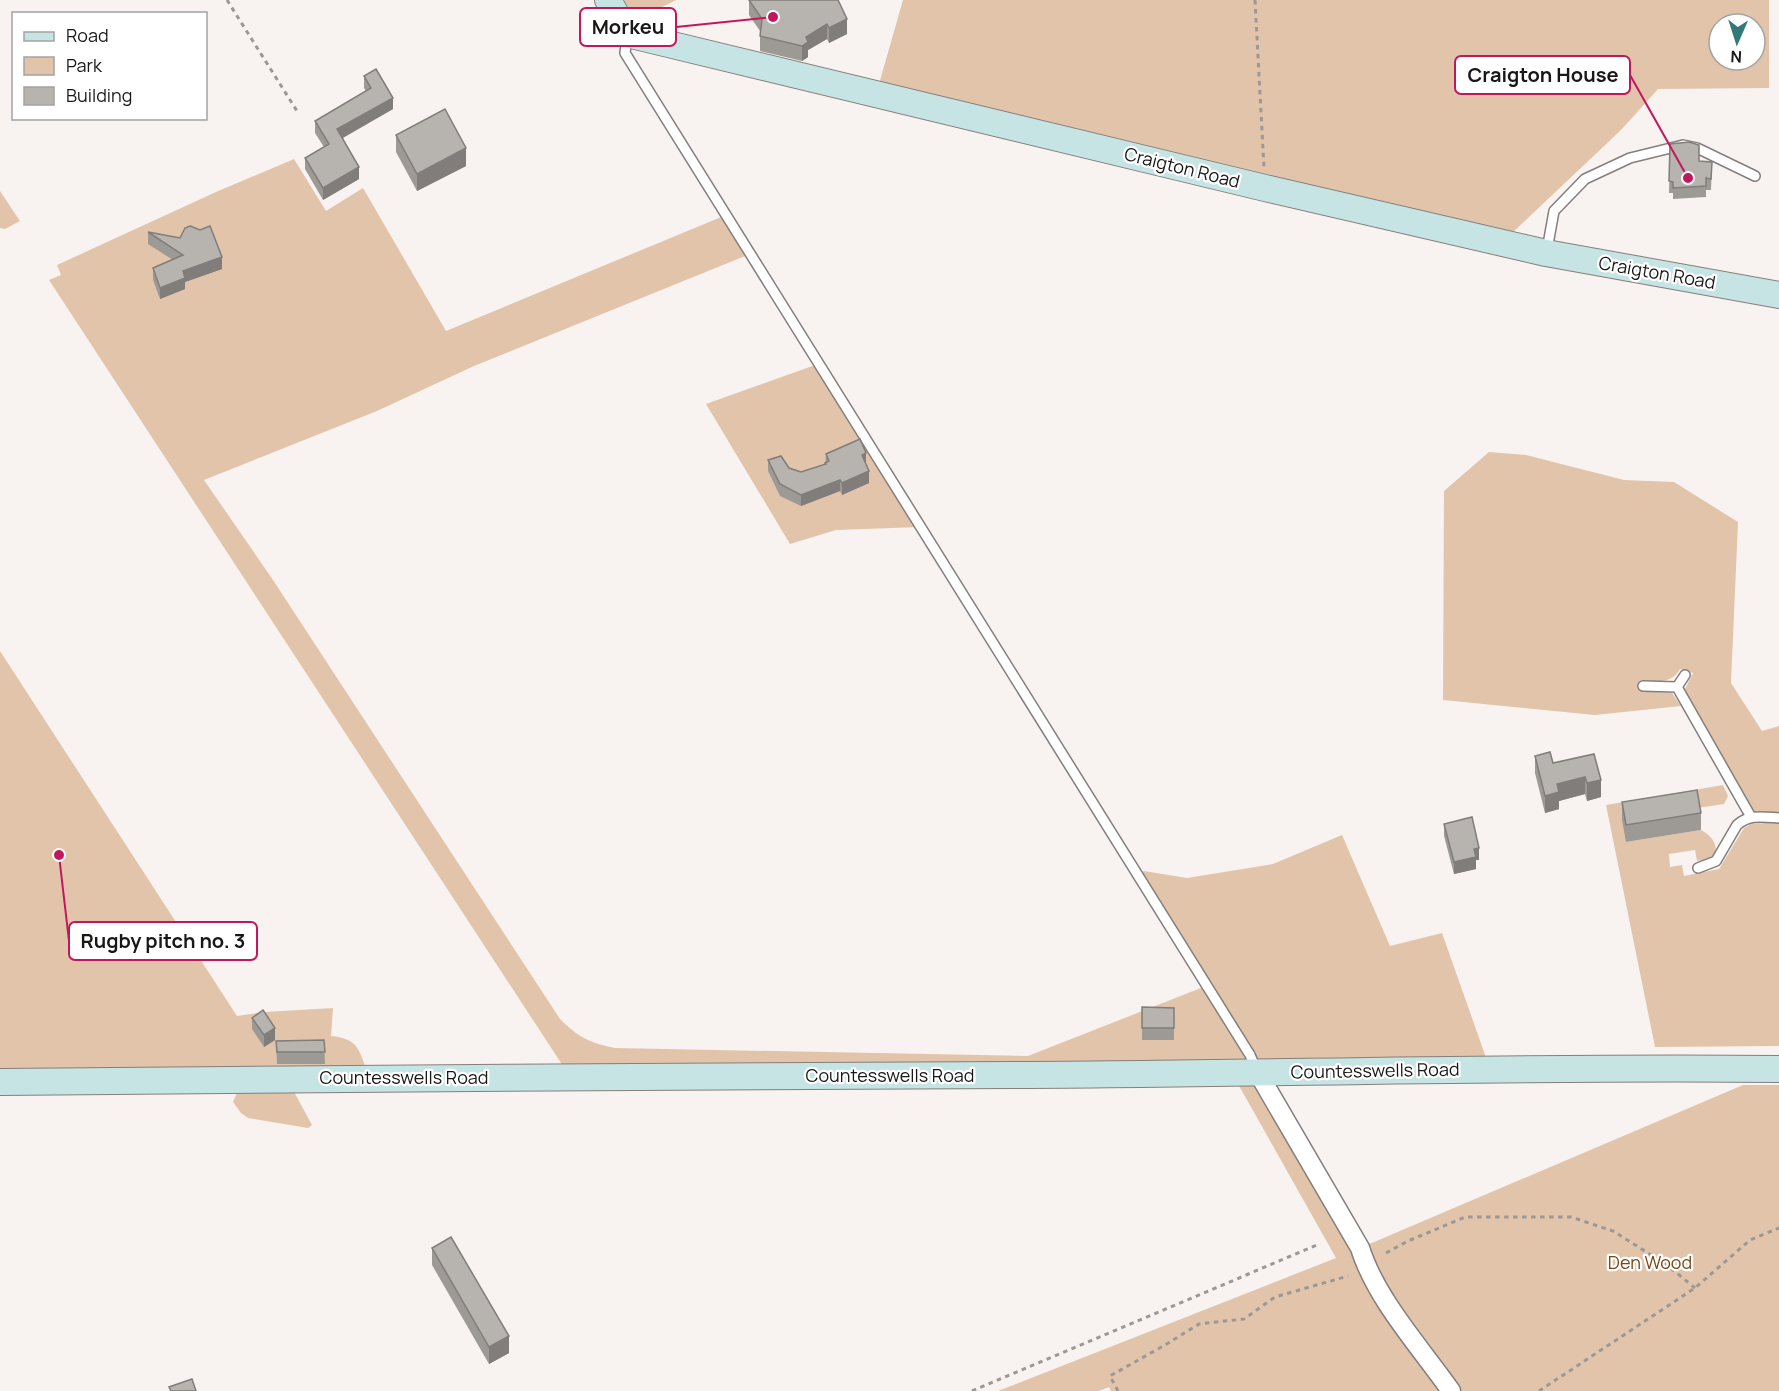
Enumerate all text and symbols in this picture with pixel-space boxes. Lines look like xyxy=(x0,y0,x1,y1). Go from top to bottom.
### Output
callout: Morkeu xyxy=(580,8,676,46)
legend xyxy=(12,12,207,120)
north arrow xyxy=(1707,12,1767,72)
text: Morkeu xyxy=(592,13,664,40)
text: Road xyxy=(66,23,109,47)
text: N xyxy=(1730,46,1743,68)
text: Park xyxy=(66,53,103,77)
callout: Craigton House xyxy=(1455,56,1630,94)
text: Craigton House xyxy=(1467,61,1619,88)
text: Building xyxy=(66,83,132,107)
street label: Craigton Road xyxy=(1122,141,1243,193)
street label: Craigton Road xyxy=(1597,250,1718,294)
callout: Rugby pitch no. 3 xyxy=(69,922,257,960)
text: Rugby pitch no. 3 xyxy=(81,927,245,954)
street label: Countesswells Road xyxy=(1290,1057,1460,1083)
street label: Countesswells Road xyxy=(806,1063,974,1087)
street label: Countesswells Road xyxy=(320,1065,488,1089)
park label: Den Wood xyxy=(1608,1250,1692,1274)

